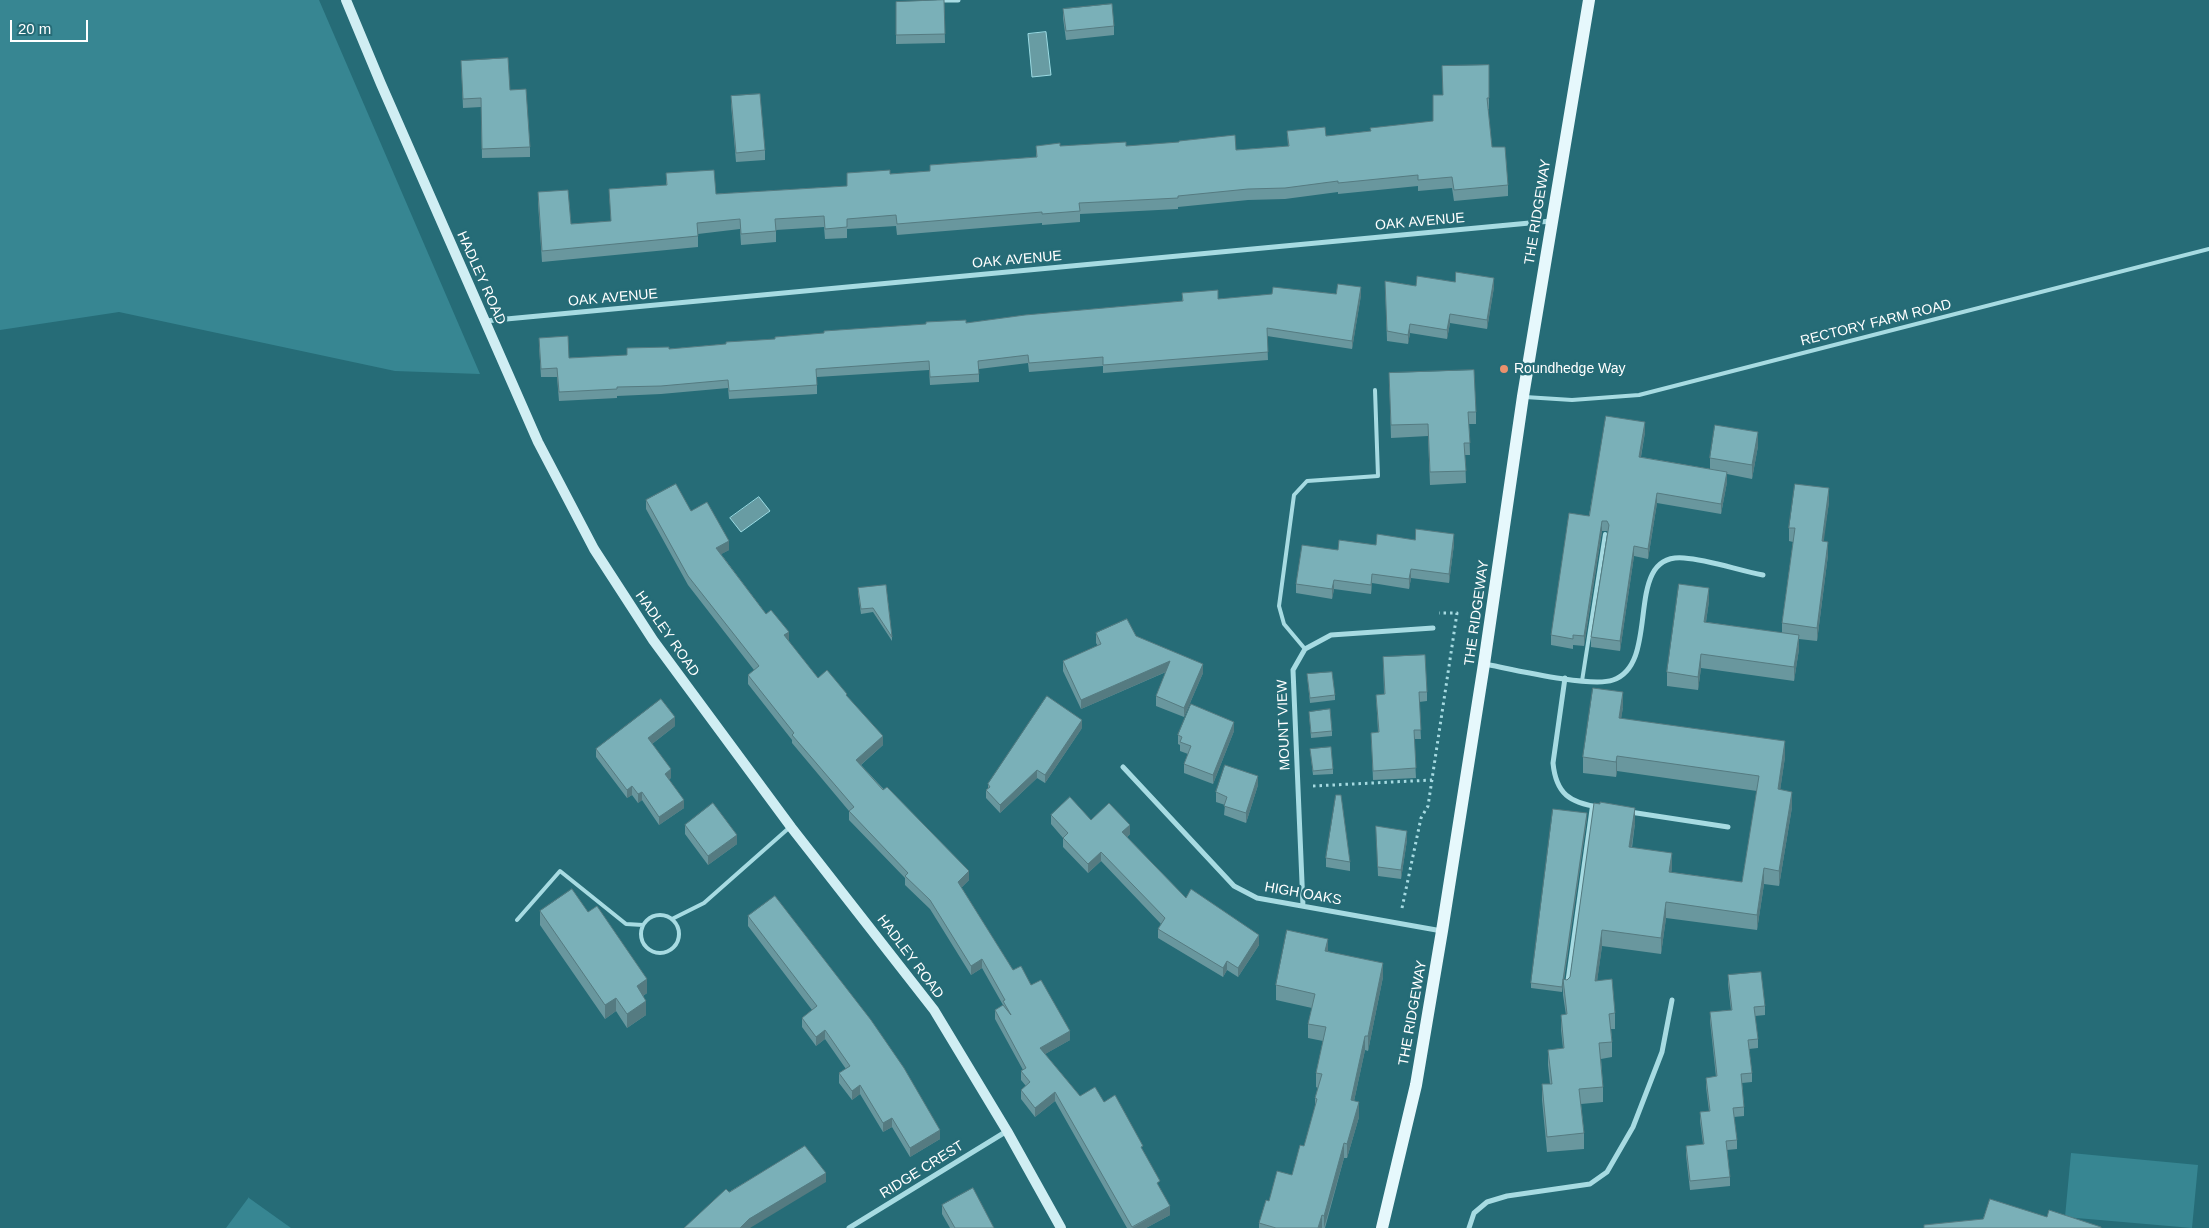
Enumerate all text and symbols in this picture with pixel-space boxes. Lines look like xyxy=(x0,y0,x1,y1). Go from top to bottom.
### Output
scale bar xyxy=(12,10,90,42)
text: 20 m xyxy=(18,20,51,37)
street label: THE RIDGEWAY xyxy=(1521,158,1555,266)
street label: OAK AVENUE xyxy=(1374,210,1466,234)
street label: HADLEY ROAD xyxy=(453,229,509,327)
street label: OAK AVENUE xyxy=(971,248,1063,272)
street label: OAK AVENUE xyxy=(567,286,659,310)
street label: RECTORY FARM ROAD xyxy=(1799,296,1953,350)
place label: Roundhedge Way xyxy=(1514,361,1626,377)
marker: Roundhedge Way xyxy=(1498,363,1510,375)
street label: THE RIDGEWAY xyxy=(1461,559,1493,667)
street label: HADLEY ROAD xyxy=(631,588,703,680)
street label: MOUNT VIEW xyxy=(1274,679,1294,771)
street label: HIGH OAKS xyxy=(1263,879,1343,909)
street label: HADLEY ROAD xyxy=(873,912,947,1002)
street label: THE RIDGEWAY xyxy=(1395,959,1431,1067)
street label: RIDGE CREST xyxy=(877,1138,967,1202)

